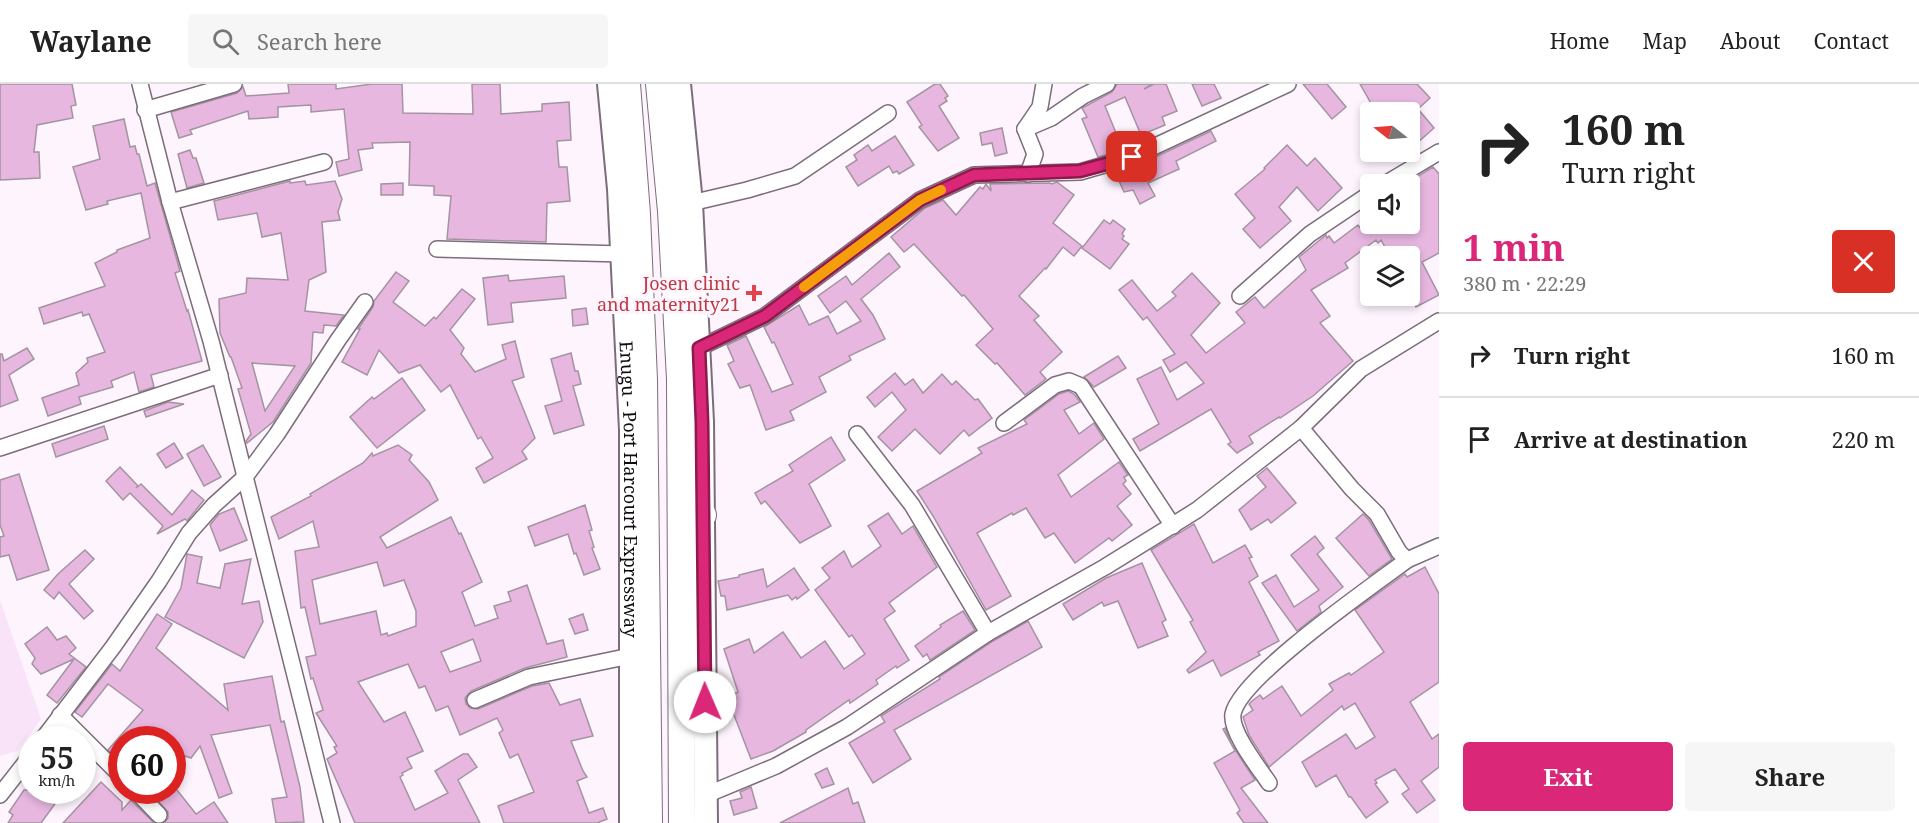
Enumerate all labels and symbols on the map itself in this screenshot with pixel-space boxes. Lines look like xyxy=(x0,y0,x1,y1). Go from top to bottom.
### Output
north arrow xyxy=(1360,102,1420,162)
pin xyxy=(1106,131,1157,182)
place label: Josen clinic and maternity21 xyxy=(597,271,740,316)
marker: Josen clinic and maternity21 xyxy=(745,284,763,302)
street label: Enugu - Port Harcourt Expressway xyxy=(615,340,643,638)
position arrow xyxy=(673,670,737,734)
speed limit sign: 60 xyxy=(108,726,186,804)

